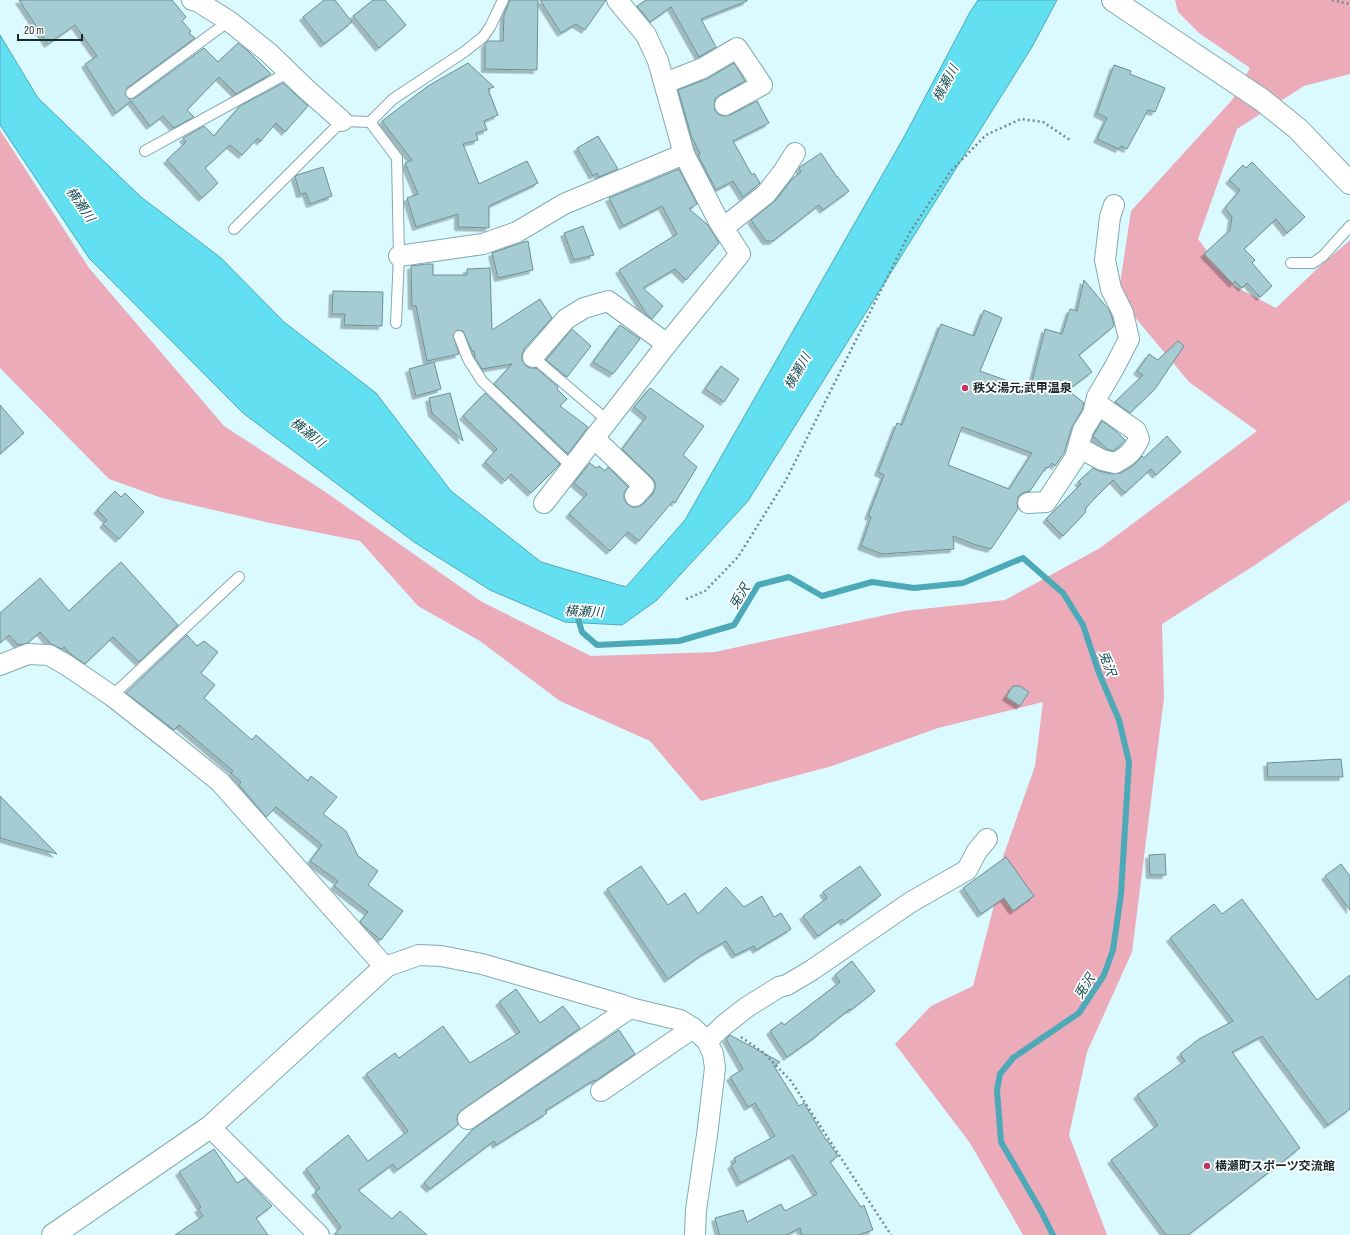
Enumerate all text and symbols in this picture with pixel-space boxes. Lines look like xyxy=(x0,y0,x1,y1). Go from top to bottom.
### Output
scale bar xyxy=(18,16,82,42)
text: 20 m xyxy=(24,23,44,38)
water label: 横瀬川 xyxy=(930,61,963,104)
water label: 横瀬川 xyxy=(62,184,99,227)
water label: 横瀬川 xyxy=(781,349,816,392)
place label: 秩父湯元;武甲温泉 xyxy=(973,381,1072,396)
marker: 秩父湯元;武甲温泉 xyxy=(960,383,970,393)
water label: 横瀬川 xyxy=(287,414,329,452)
water label: 兎沢 xyxy=(726,580,755,612)
water label: 横瀬川 xyxy=(564,603,606,621)
water label: 兎沢 xyxy=(1095,648,1120,680)
water label: 兎沢 xyxy=(1071,970,1100,1002)
place label: 横瀬町スポーツ交流館 xyxy=(1215,1159,1335,1174)
marker: 横瀬町スポーツ交流館 xyxy=(1202,1161,1212,1171)

